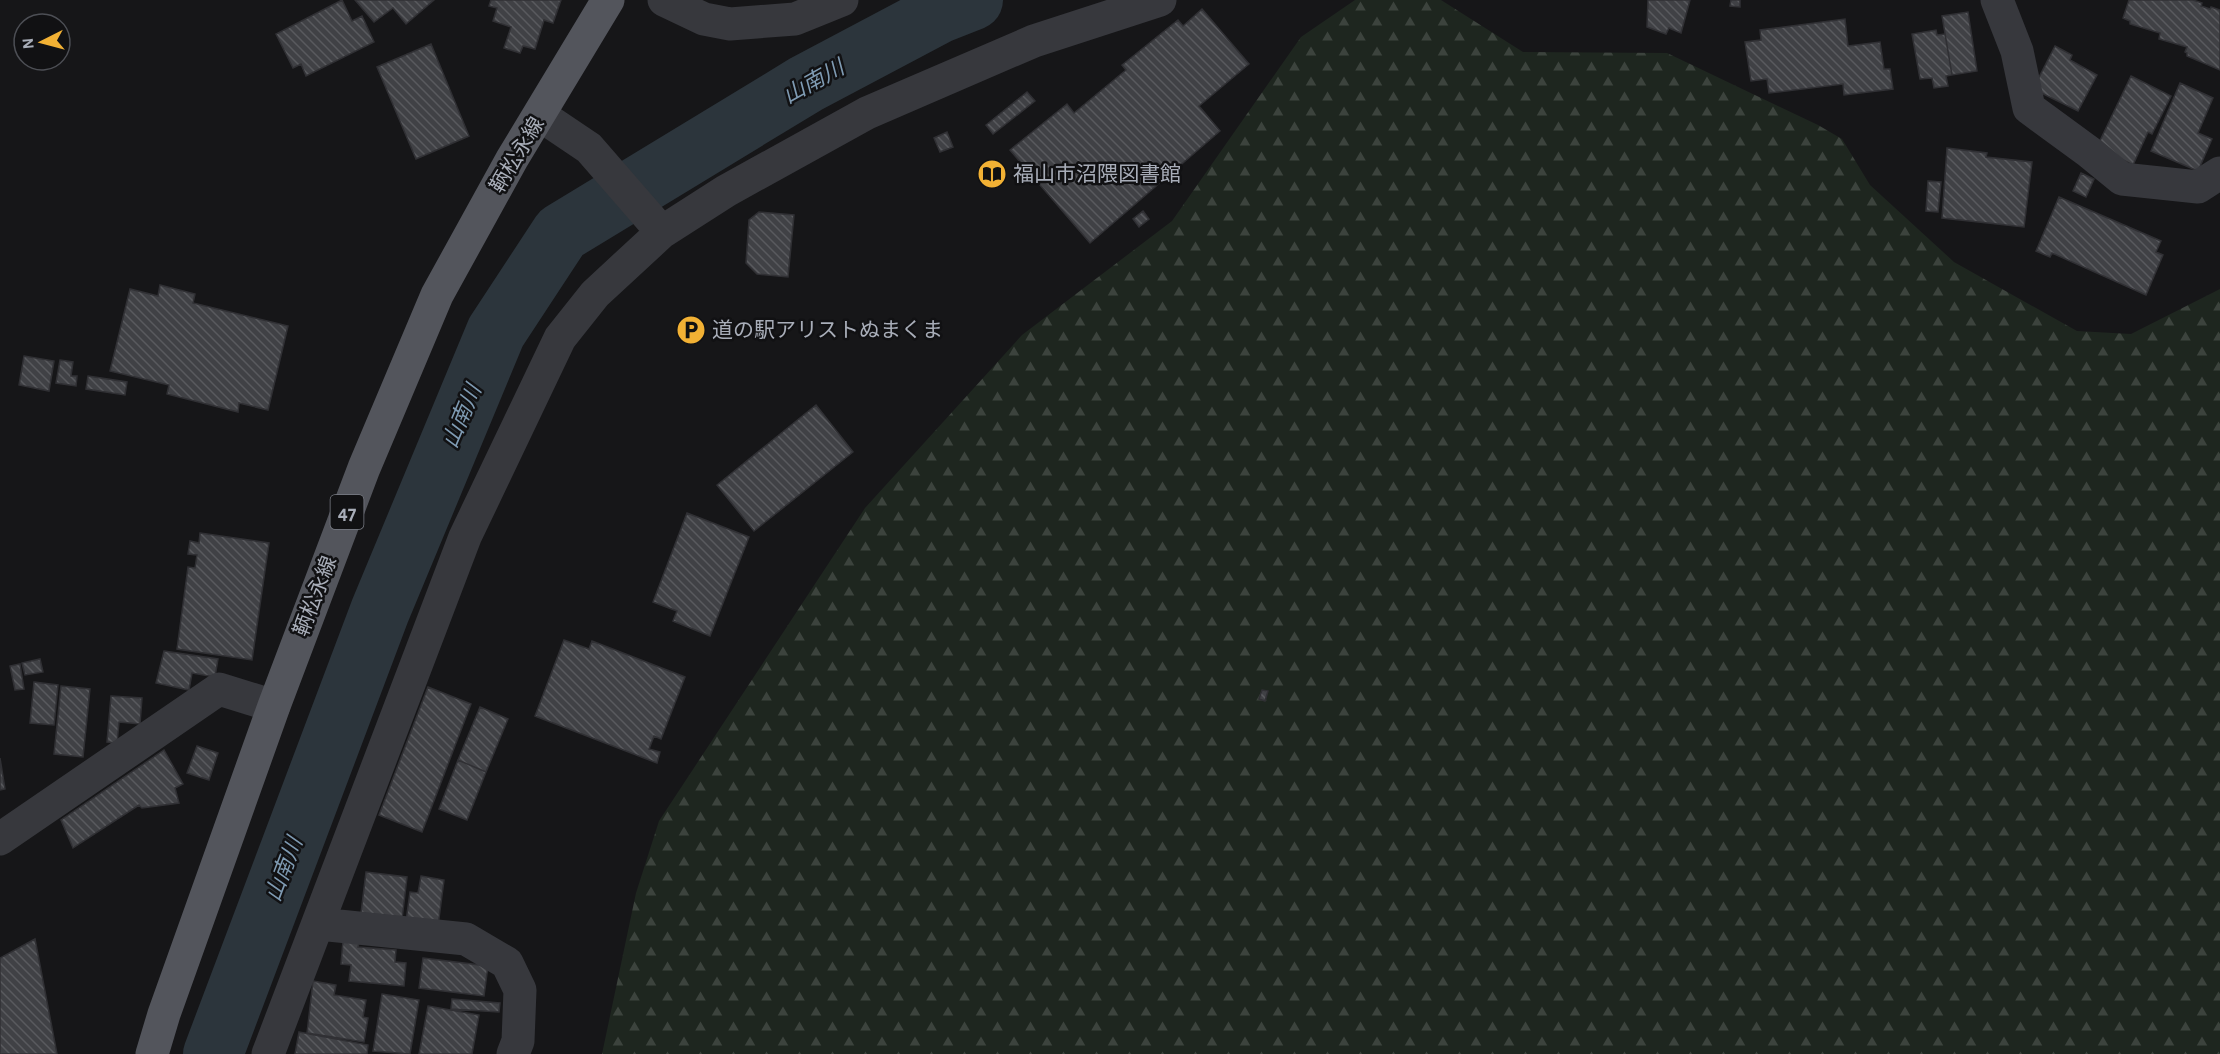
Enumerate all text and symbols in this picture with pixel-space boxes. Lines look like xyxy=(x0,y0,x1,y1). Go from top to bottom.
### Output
north arrow xyxy=(12,12,72,72)
text: N xyxy=(20,37,37,50)
water label: 山南川 xyxy=(779,54,849,107)
street label: 鞆松永線 xyxy=(486,113,548,197)
library icon: 福山市沼隈図書館 xyxy=(976,158,1008,190)
place label: 福山市沼隈図書館 xyxy=(1013,163,1181,185)
parking icon: 道の駅アリストぬまくま xyxy=(675,314,707,346)
place label: 道の駅アリストぬまくま xyxy=(712,319,943,341)
water label: 山南川 xyxy=(438,379,486,451)
road number: 47 xyxy=(330,495,364,529)
street label: 鞆松永線 xyxy=(290,553,340,639)
water label: 山南川 xyxy=(261,832,307,904)

